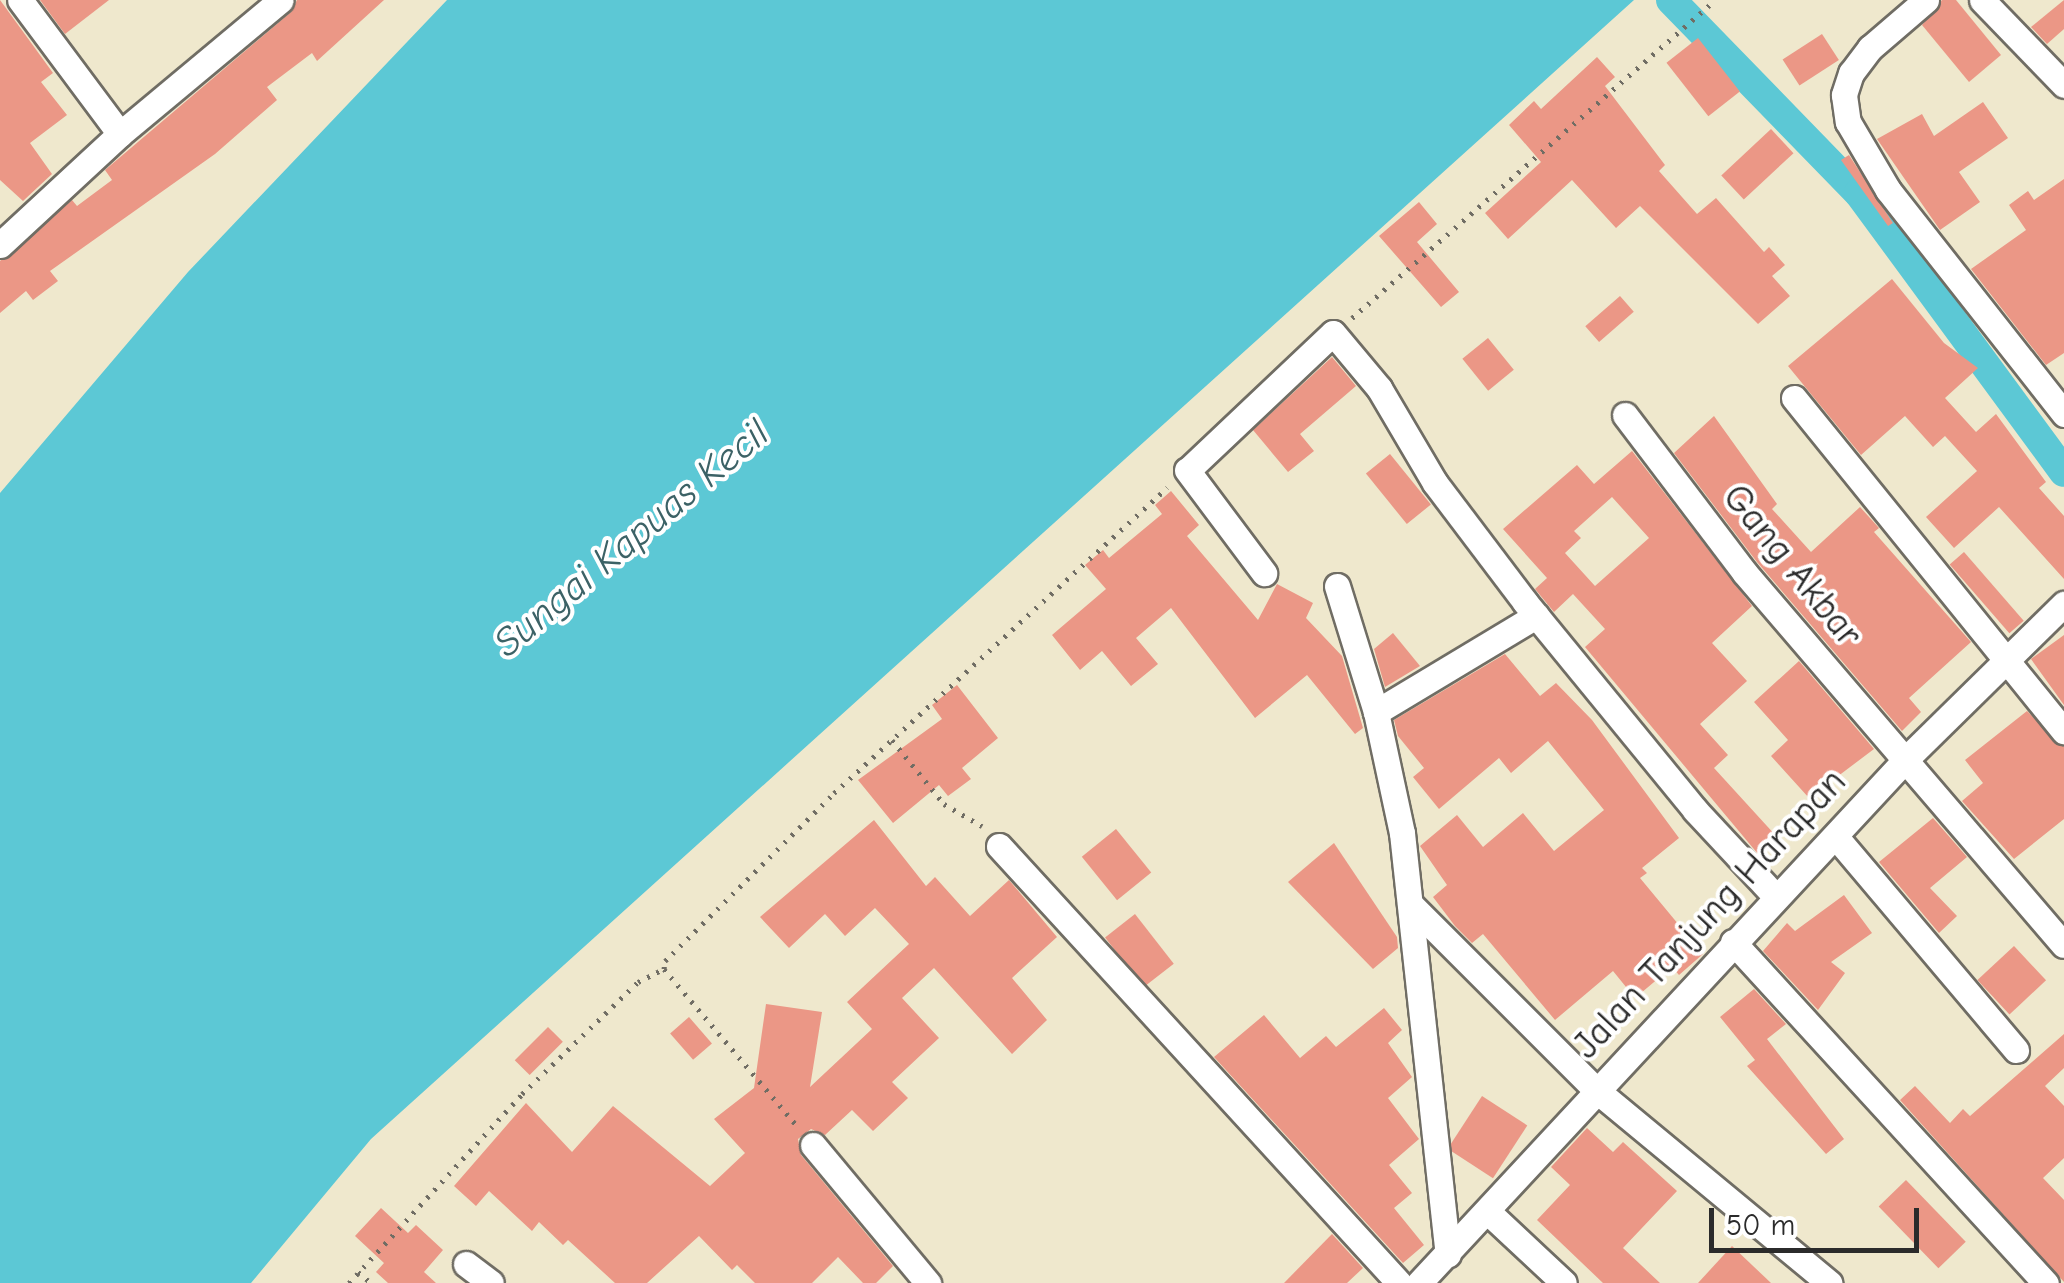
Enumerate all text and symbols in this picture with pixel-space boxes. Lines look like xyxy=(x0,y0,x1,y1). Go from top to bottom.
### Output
water label: Sungai Kapuas Kecil xyxy=(484,409,778,667)
street label: Gang Akbar xyxy=(1713,475,1871,657)
street label: Jalan Tanjung Harapan xyxy=(1564,760,1856,1068)
scale bar xyxy=(1714,1188,1924,1250)
text: 50 m xyxy=(1726,1208,1795,1243)

